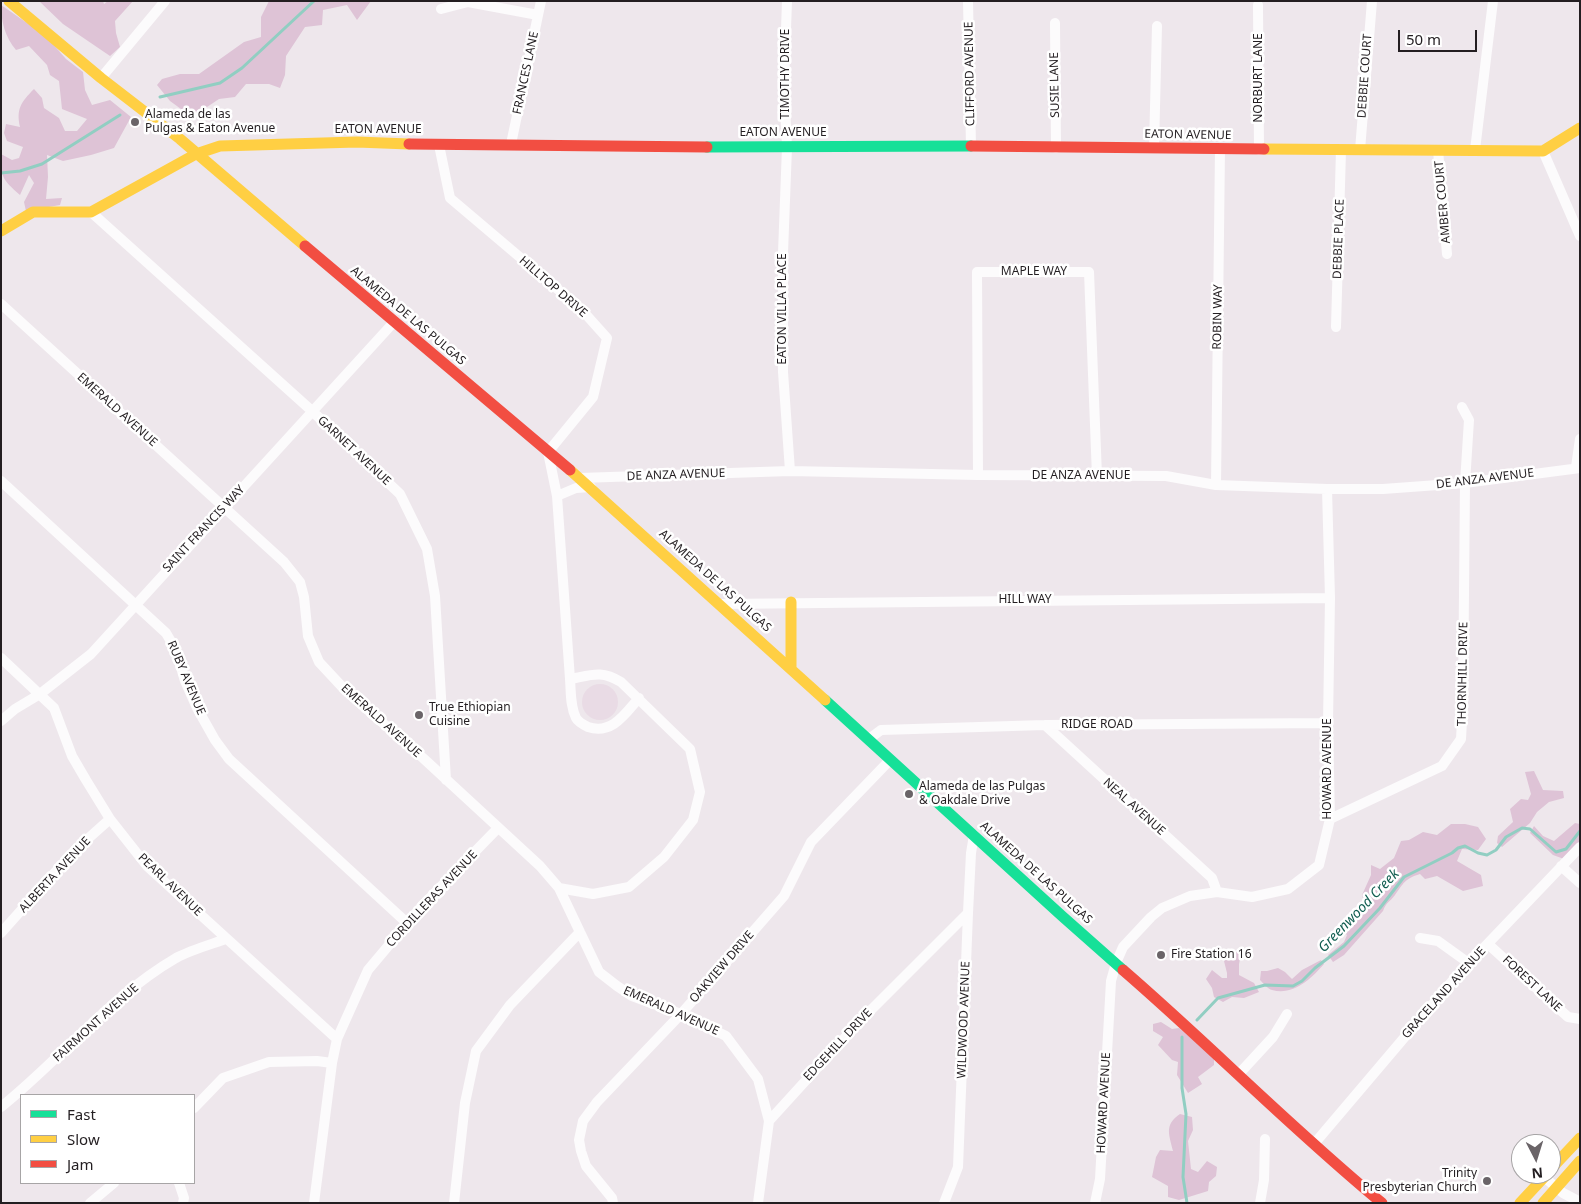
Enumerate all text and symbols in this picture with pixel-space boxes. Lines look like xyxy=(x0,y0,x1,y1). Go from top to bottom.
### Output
scale bar xyxy=(1401,20,1480,52)
street label: CLIFFORD AVENUE xyxy=(962,22,978,126)
street label: TIMOTHY DRIVE xyxy=(779,29,793,119)
text: 50 m xyxy=(1406,29,1441,49)
street label: FRANCES LANE xyxy=(510,30,542,116)
street label: NORBURT LANE xyxy=(1252,33,1266,123)
street label: DEBBIE COURT xyxy=(1355,33,1375,119)
street label: SUSIE LANE xyxy=(1047,52,1063,118)
place label: Alameda de las Pulgas & Eaton Avenue xyxy=(145,108,275,136)
marker: Alameda de las Pulgas & Eaton Avenue xyxy=(129,116,141,128)
street label: EATON AVENUE xyxy=(334,123,422,137)
street label: EATON AVENUE xyxy=(739,126,827,140)
street label: EATON AVENUE xyxy=(1144,127,1232,143)
street label: AMBER COURT xyxy=(1432,160,1454,244)
street label: DEBBIE PLACE xyxy=(1330,199,1348,279)
street label: HILLTOP DRIVE xyxy=(516,253,590,321)
street label: EATON VILLA PLACE xyxy=(776,253,790,365)
street label: ALAMEDA DE LAS PULGAS xyxy=(348,264,468,368)
street label: MAPLE WAY xyxy=(1001,265,1067,279)
street label: ROBIN WAY xyxy=(1210,284,1226,350)
street label: EMERALD AVENUE xyxy=(74,370,160,450)
street label: GARNET AVENUE xyxy=(314,413,394,489)
street label: DE ANZA AVENUE xyxy=(626,466,726,484)
street label: DE ANZA AVENUE xyxy=(1435,466,1535,492)
street label: DE ANZA AVENUE xyxy=(1032,469,1130,483)
street label: SAINT FRANCIS WAY xyxy=(160,483,248,575)
street label: ALAMEDA DE LAS PULGAS xyxy=(656,527,774,635)
street label: HILL WAY xyxy=(998,593,1052,607)
street label: THORNHILL DRIVE xyxy=(1455,622,1471,726)
street label: RUBY AVENUE xyxy=(164,639,208,717)
street label: EMERALD AVENUE xyxy=(338,681,424,761)
place label: True Ethiopian Cuisine xyxy=(429,701,511,729)
marker: True Ethiopian Cuisine xyxy=(413,709,425,721)
street label: RIDGE ROAD xyxy=(1061,718,1133,732)
street label: HOWARD AVENUE xyxy=(1321,718,1335,820)
street label: NEAL AVENUE xyxy=(1100,775,1168,839)
place label: Alameda de las Pulgas & Oakdale Drive xyxy=(919,780,1045,808)
marker: Alameda de las Pulgas & Oakdale Drive xyxy=(903,788,915,800)
street label: ALAMEDA DE LAS PULGAS xyxy=(977,819,1095,927)
street label: ALBERTA AVENUE xyxy=(16,834,94,916)
street label: CORDILLERAS AVENUE xyxy=(384,848,480,950)
street label: PEARL AVENUE xyxy=(135,851,205,919)
water label: Greenwood Creek xyxy=(1315,866,1403,956)
street label: OAKVIEW DRIVE xyxy=(687,928,757,1006)
street label: GRACELAND AVENUE xyxy=(1399,944,1489,1042)
place label: Fire Station 16 xyxy=(1171,948,1252,962)
marker: Fire Station 16 xyxy=(1155,949,1167,961)
street label: FOREST LANE xyxy=(1499,953,1565,1015)
street label: WILDWOOD AVENUE xyxy=(955,961,973,1079)
street label: FAIRMONT AVENUE xyxy=(50,981,142,1065)
street label: EMERALD AVENUE xyxy=(621,983,721,1039)
street label: EDGEHILL DRIVE xyxy=(801,1006,875,1084)
street label: HOWARD AVENUE xyxy=(1094,1052,1114,1154)
legend xyxy=(20,1094,195,1184)
text: Fast xyxy=(67,1104,96,1124)
text: Slow xyxy=(67,1129,100,1149)
north arrow xyxy=(1511,1134,1561,1184)
text: Jam xyxy=(67,1154,94,1174)
text: N xyxy=(1531,1163,1544,1183)
place label: Trinity Presbyterian Church xyxy=(1363,1167,1477,1195)
marker: Trinity Presbyterian Church xyxy=(1481,1175,1493,1187)

